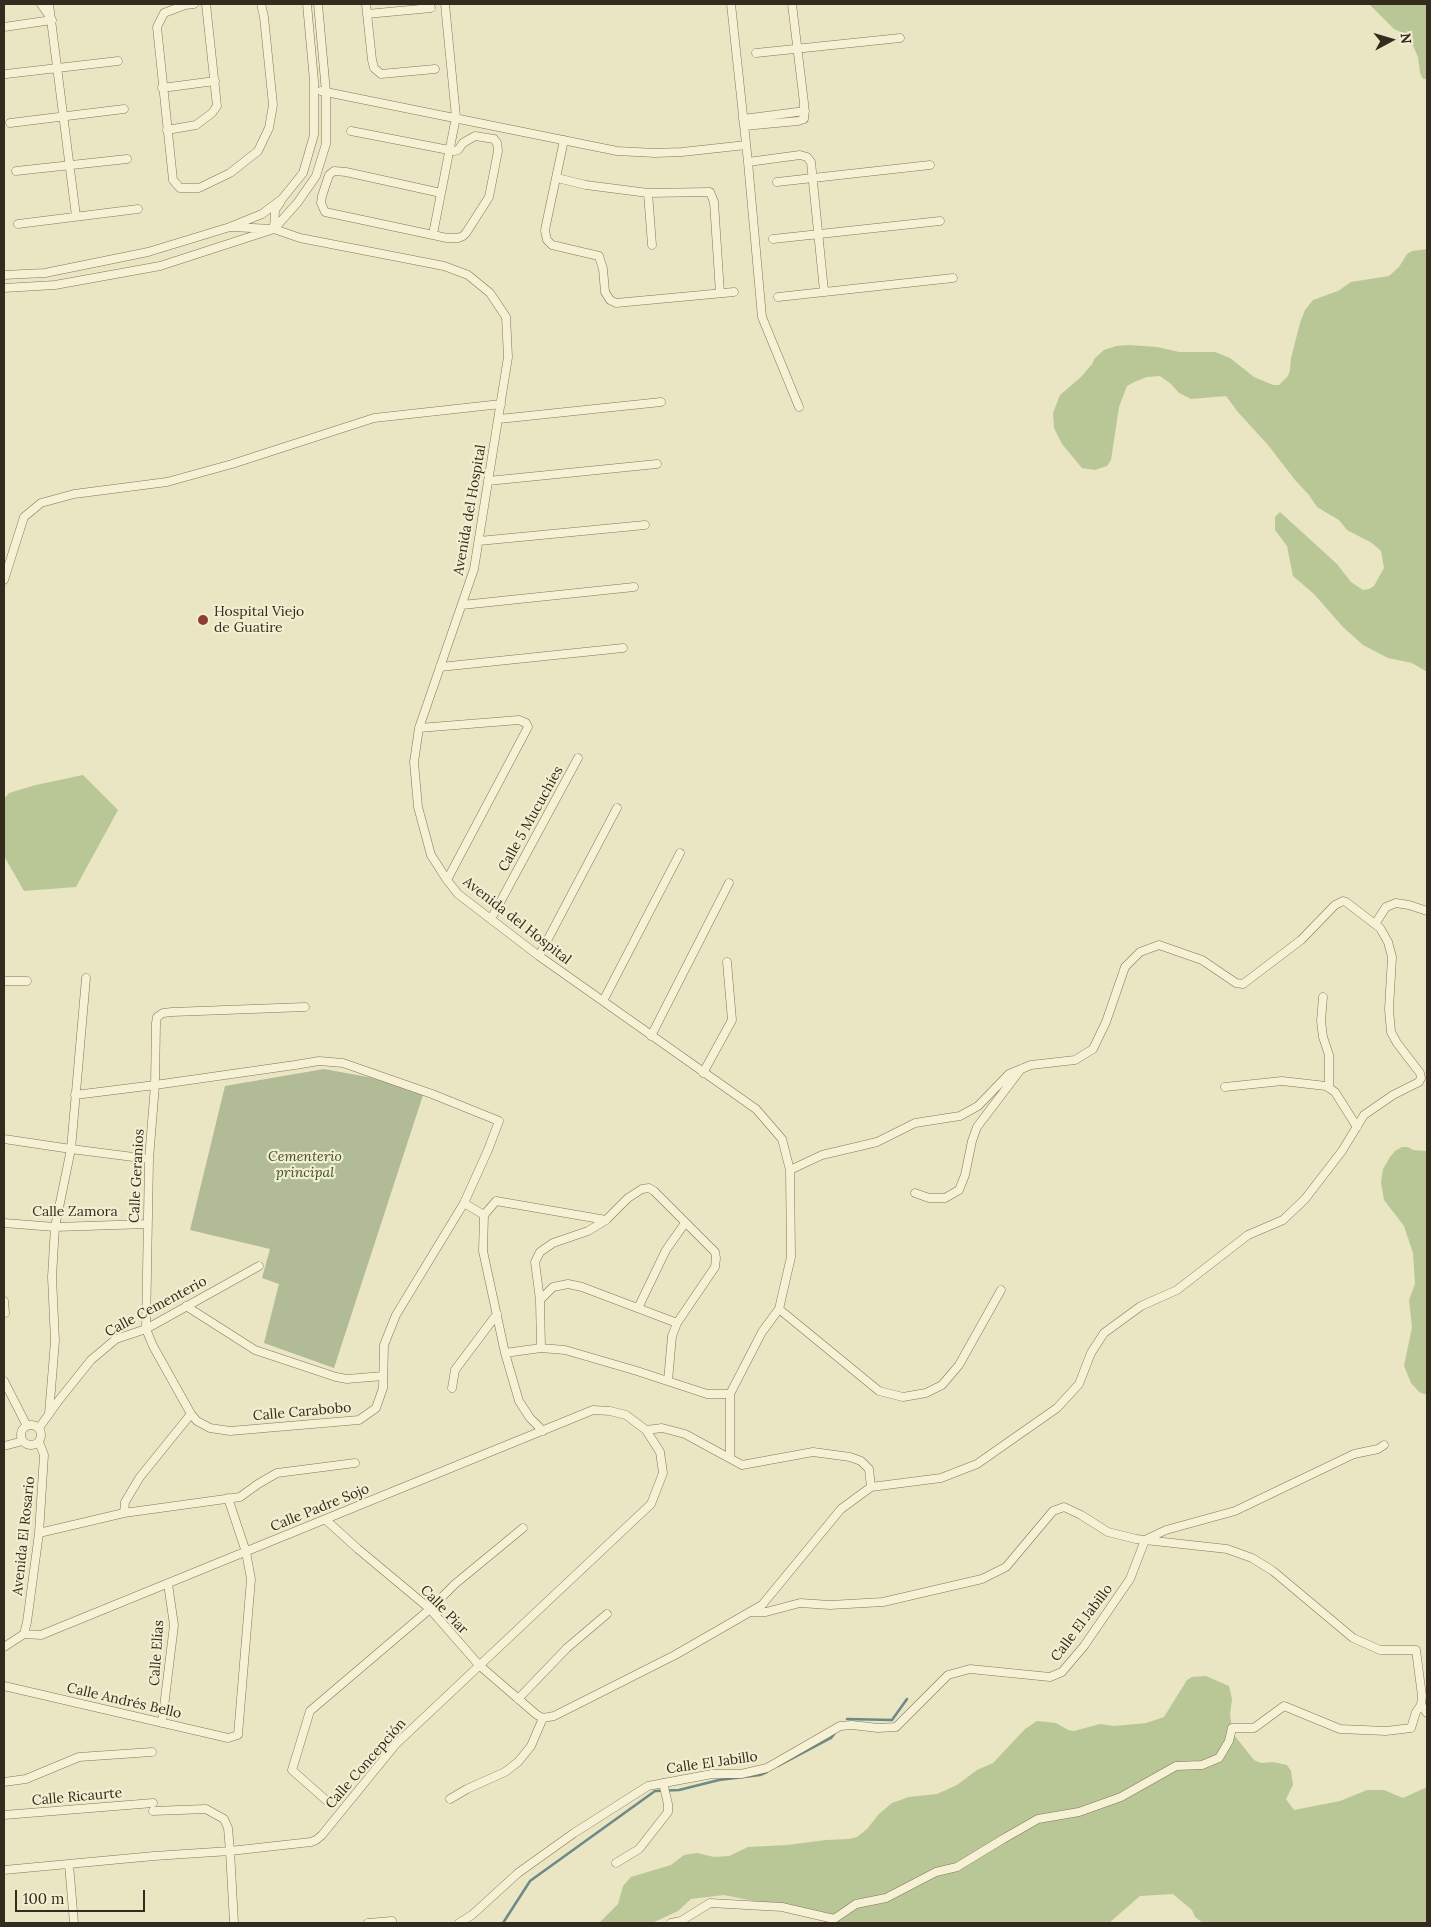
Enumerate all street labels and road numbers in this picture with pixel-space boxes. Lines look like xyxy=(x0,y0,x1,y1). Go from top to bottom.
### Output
street label: Avenida del Hospital xyxy=(450,443,490,577)
street label: Calle 5 Mucuchíes xyxy=(495,763,567,875)
street label: Avenida del Hospital xyxy=(460,874,574,968)
street label: Calle Geranios xyxy=(126,1128,148,1224)
street label: Calle Zamora xyxy=(32,1204,118,1220)
street label: Calle Cementerio xyxy=(102,1273,210,1341)
street label: Calle Carabobo xyxy=(252,1399,352,1425)
street label: Avenida El Rosario xyxy=(9,1476,39,1596)
street label: Calle Padre Sojo xyxy=(268,1481,372,1535)
street label: Calle El Jabillo xyxy=(1048,1581,1116,1665)
street label: Calle Piar xyxy=(417,1582,471,1638)
street label: Calle Elías xyxy=(146,1619,168,1687)
street label: Calle Andrés Bello xyxy=(65,1680,183,1722)
street label: Calle Concepción xyxy=(322,1716,410,1812)
street label: Calle El Jabillo xyxy=(665,1748,759,1778)
street label: Calle Ricaurte xyxy=(31,1785,123,1809)

